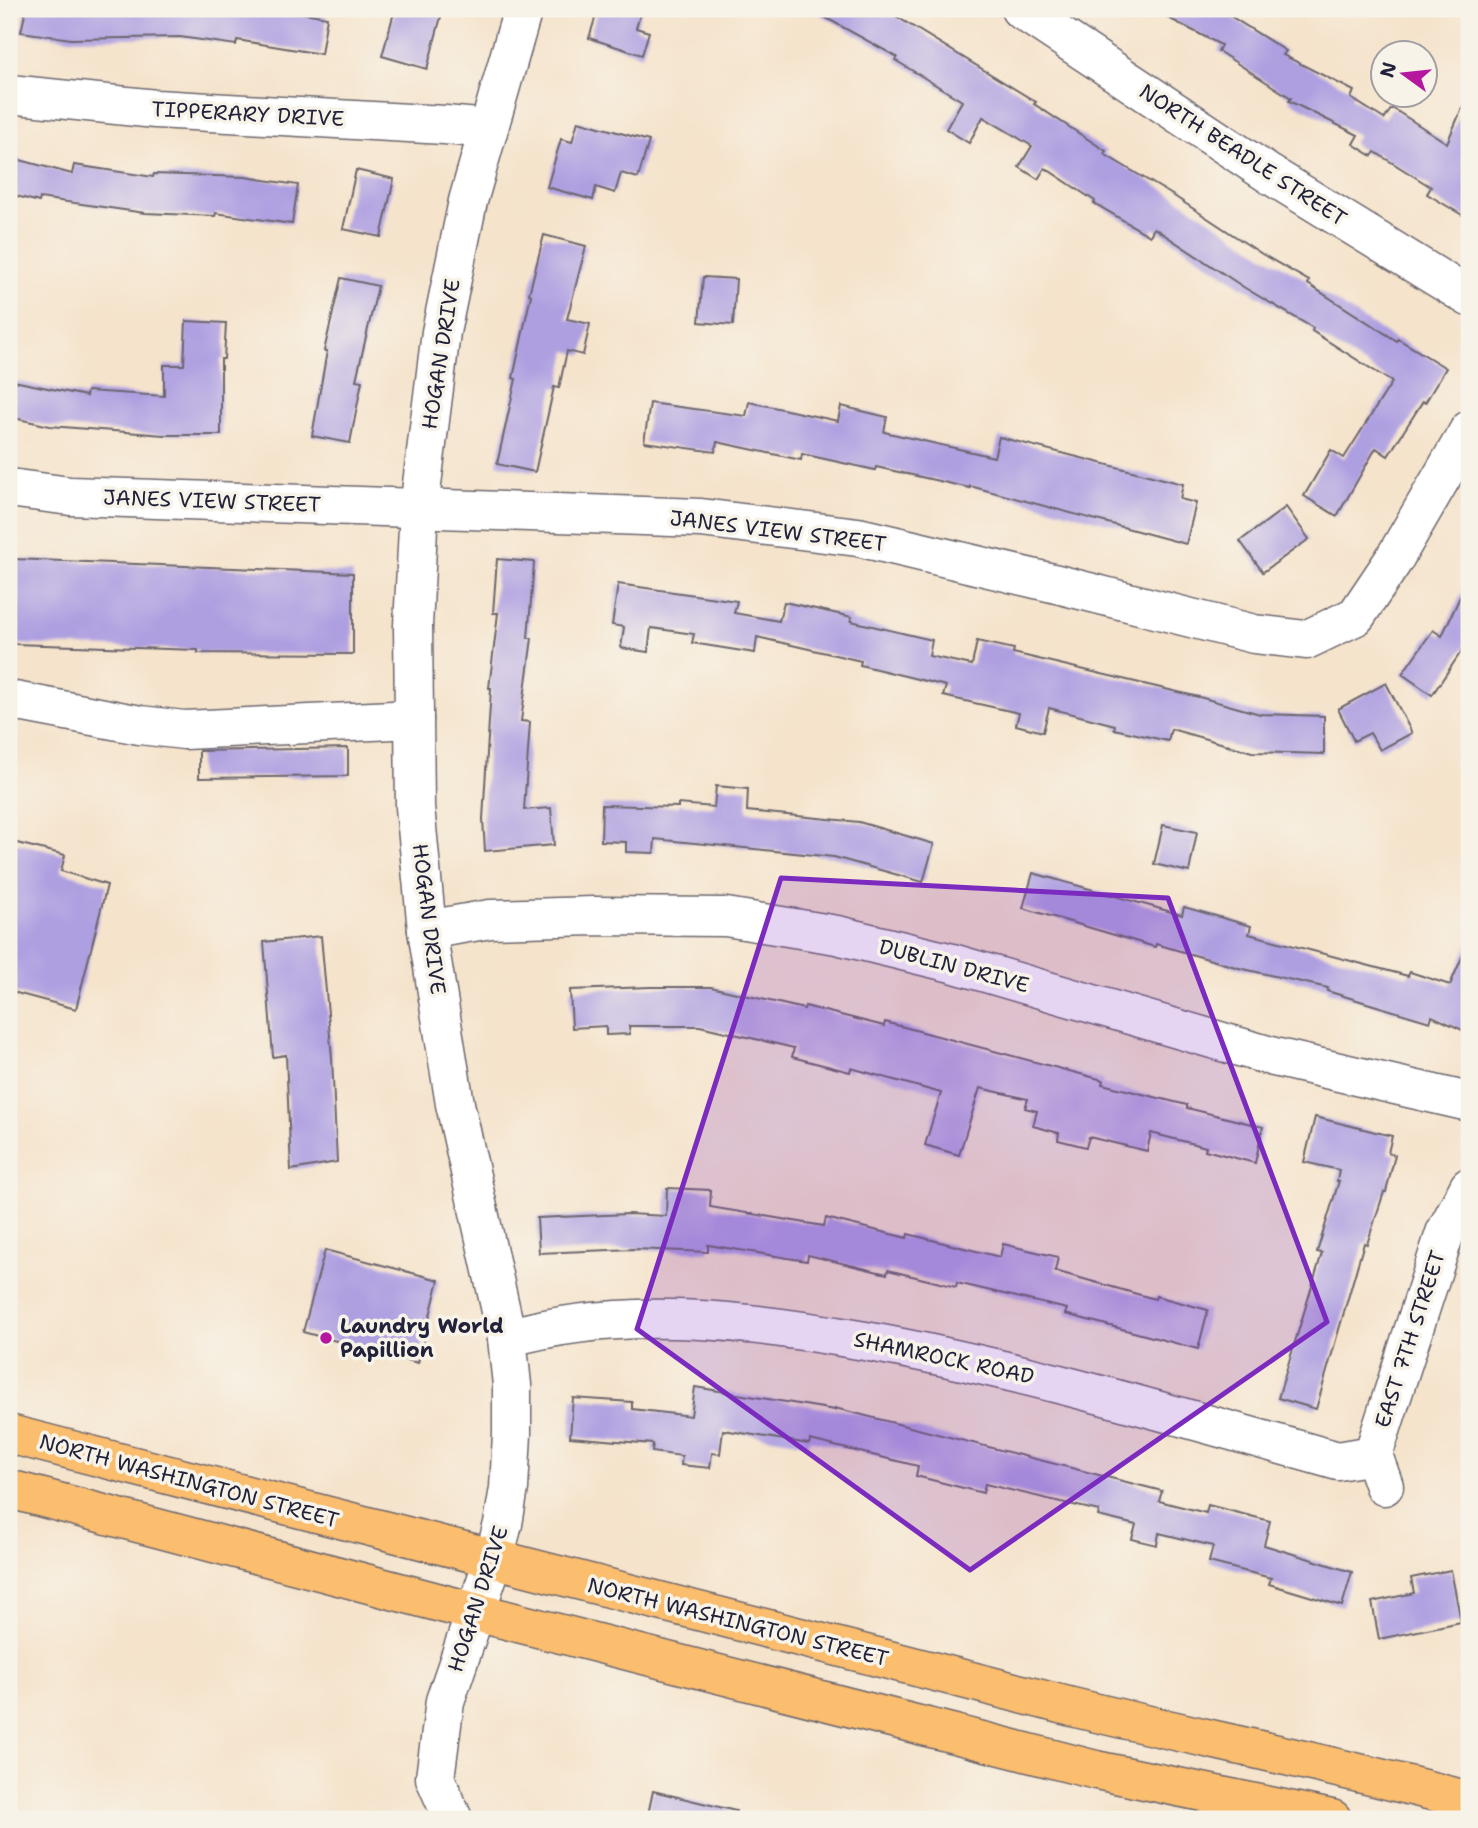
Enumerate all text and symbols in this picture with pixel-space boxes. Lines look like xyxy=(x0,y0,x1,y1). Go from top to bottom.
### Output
north arrow xyxy=(1370,38,1440,108)
text: N xyxy=(1374,59,1402,80)
street label: NORTH BEADLE STREET xyxy=(1134,77,1352,233)
street label: TIPPERARY DRIVE xyxy=(151,95,345,133)
street label: HOGAN DRIVE xyxy=(415,277,467,431)
street label: JANES VIEW STREET xyxy=(103,483,321,519)
street label: JANES VIEW STREET xyxy=(668,504,888,558)
street label: HOGAN DRIVE xyxy=(406,842,452,996)
street label: DUBLIN DRIVE xyxy=(876,933,1032,999)
street label: EAST 7TH STREET xyxy=(1368,1247,1452,1431)
place label: Laundry World Papillion xyxy=(340,1312,504,1364)
street label: SHAMROCK ROAD xyxy=(851,1325,1037,1391)
marker: Laundry World Papillion xyxy=(318,1330,334,1346)
street label: NORTH WASHINGTON STREET xyxy=(36,1427,342,1535)
street label: HOGAN DRIVE xyxy=(441,1522,515,1676)
street label: NORTH WASHINGTON STREET xyxy=(585,1571,891,1673)

